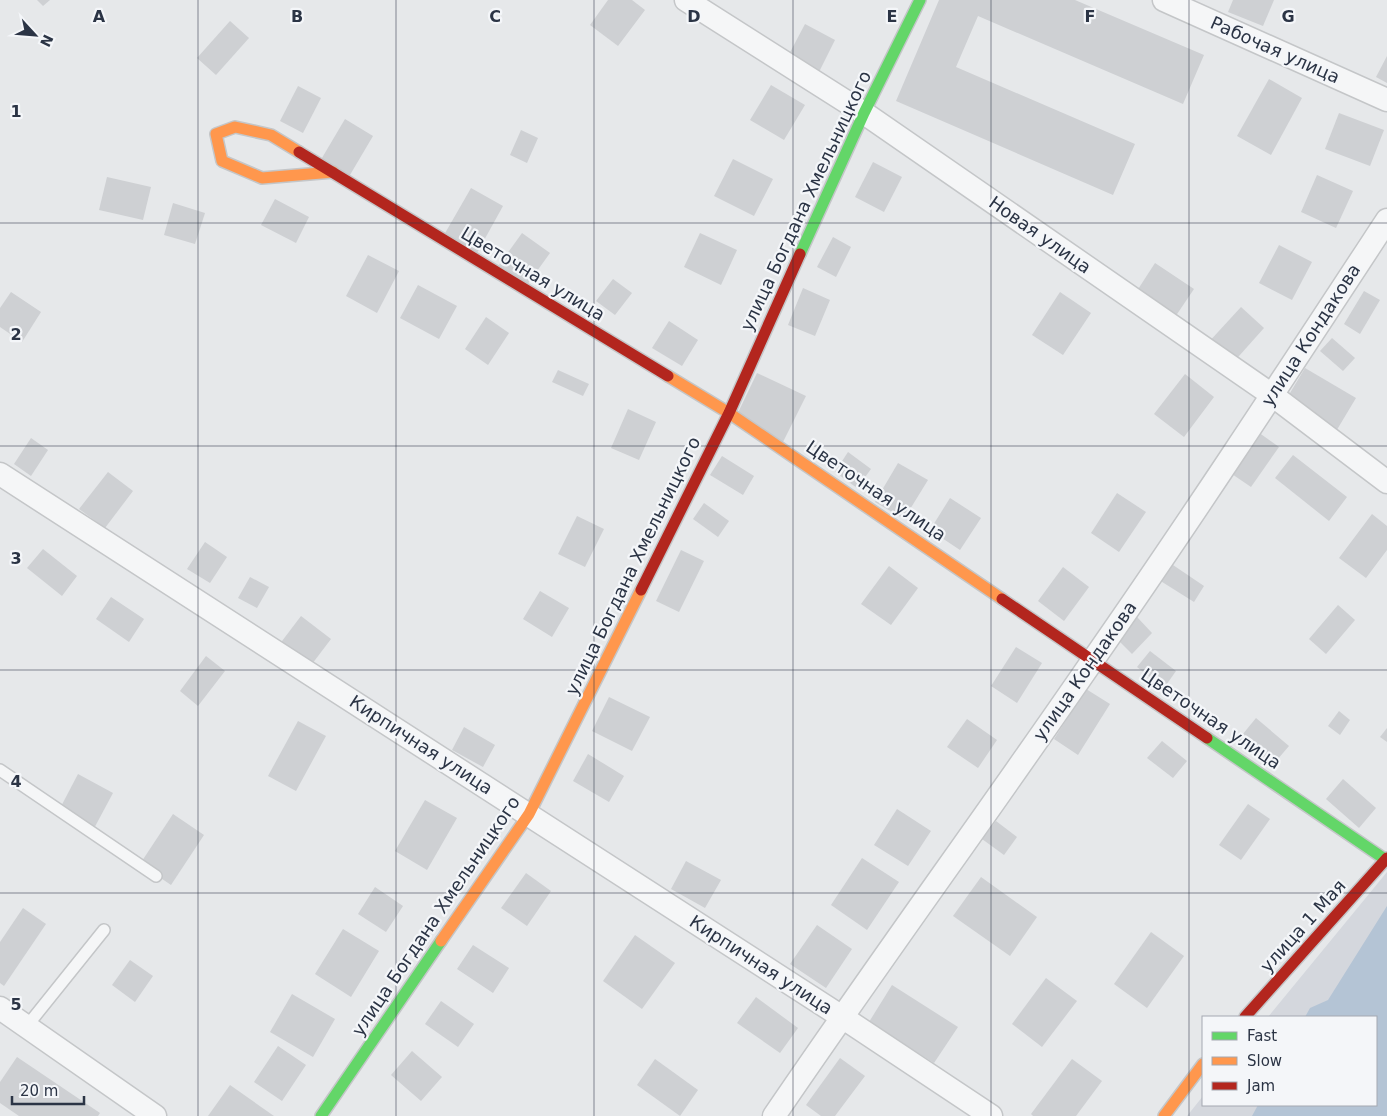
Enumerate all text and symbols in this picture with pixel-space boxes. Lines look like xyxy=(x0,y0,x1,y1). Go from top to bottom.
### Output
text: A xyxy=(93,7,106,26)
text: B xyxy=(291,7,303,26)
text: C xyxy=(489,7,501,26)
text: D xyxy=(687,7,701,26)
text: E xyxy=(887,7,897,26)
text: F xyxy=(1085,7,1095,26)
text: G xyxy=(1281,7,1295,26)
north arrow xyxy=(10,10,60,60)
street label: Рабочая улица xyxy=(1207,12,1343,87)
text: N xyxy=(37,32,56,49)
street label: улица Богдана Хмельницкого xyxy=(736,67,875,334)
text: 1 xyxy=(10,102,22,121)
street label: Новая улица xyxy=(985,192,1095,278)
street label: Цветочная улица xyxy=(457,222,609,325)
street label: улица Кондакова xyxy=(1257,260,1364,410)
text: 2 xyxy=(10,325,22,344)
street label: улица Богдана Хмельницкого xyxy=(561,433,704,698)
street label: Цветочная улица xyxy=(802,436,950,545)
text: 3 xyxy=(10,549,22,568)
street label: улица Кондакова xyxy=(1029,597,1141,744)
street label: Цветочная улица xyxy=(1137,664,1285,773)
street label: Кирпичная улица xyxy=(346,690,497,799)
text: 4 xyxy=(10,772,22,791)
street label: улица Богдана Хмельницкого xyxy=(347,792,524,1040)
street label: улица 1 Мая xyxy=(1256,875,1350,976)
street label: Кирпичная улица xyxy=(686,910,837,1019)
text: 5 xyxy=(10,995,22,1014)
legend xyxy=(1202,1016,1377,1106)
text: Fast xyxy=(1247,1027,1277,1045)
text: Slow xyxy=(1247,1052,1282,1070)
scale bar xyxy=(12,1074,85,1106)
text: Jam xyxy=(1246,1077,1275,1095)
text: 20 m xyxy=(20,1082,58,1100)

